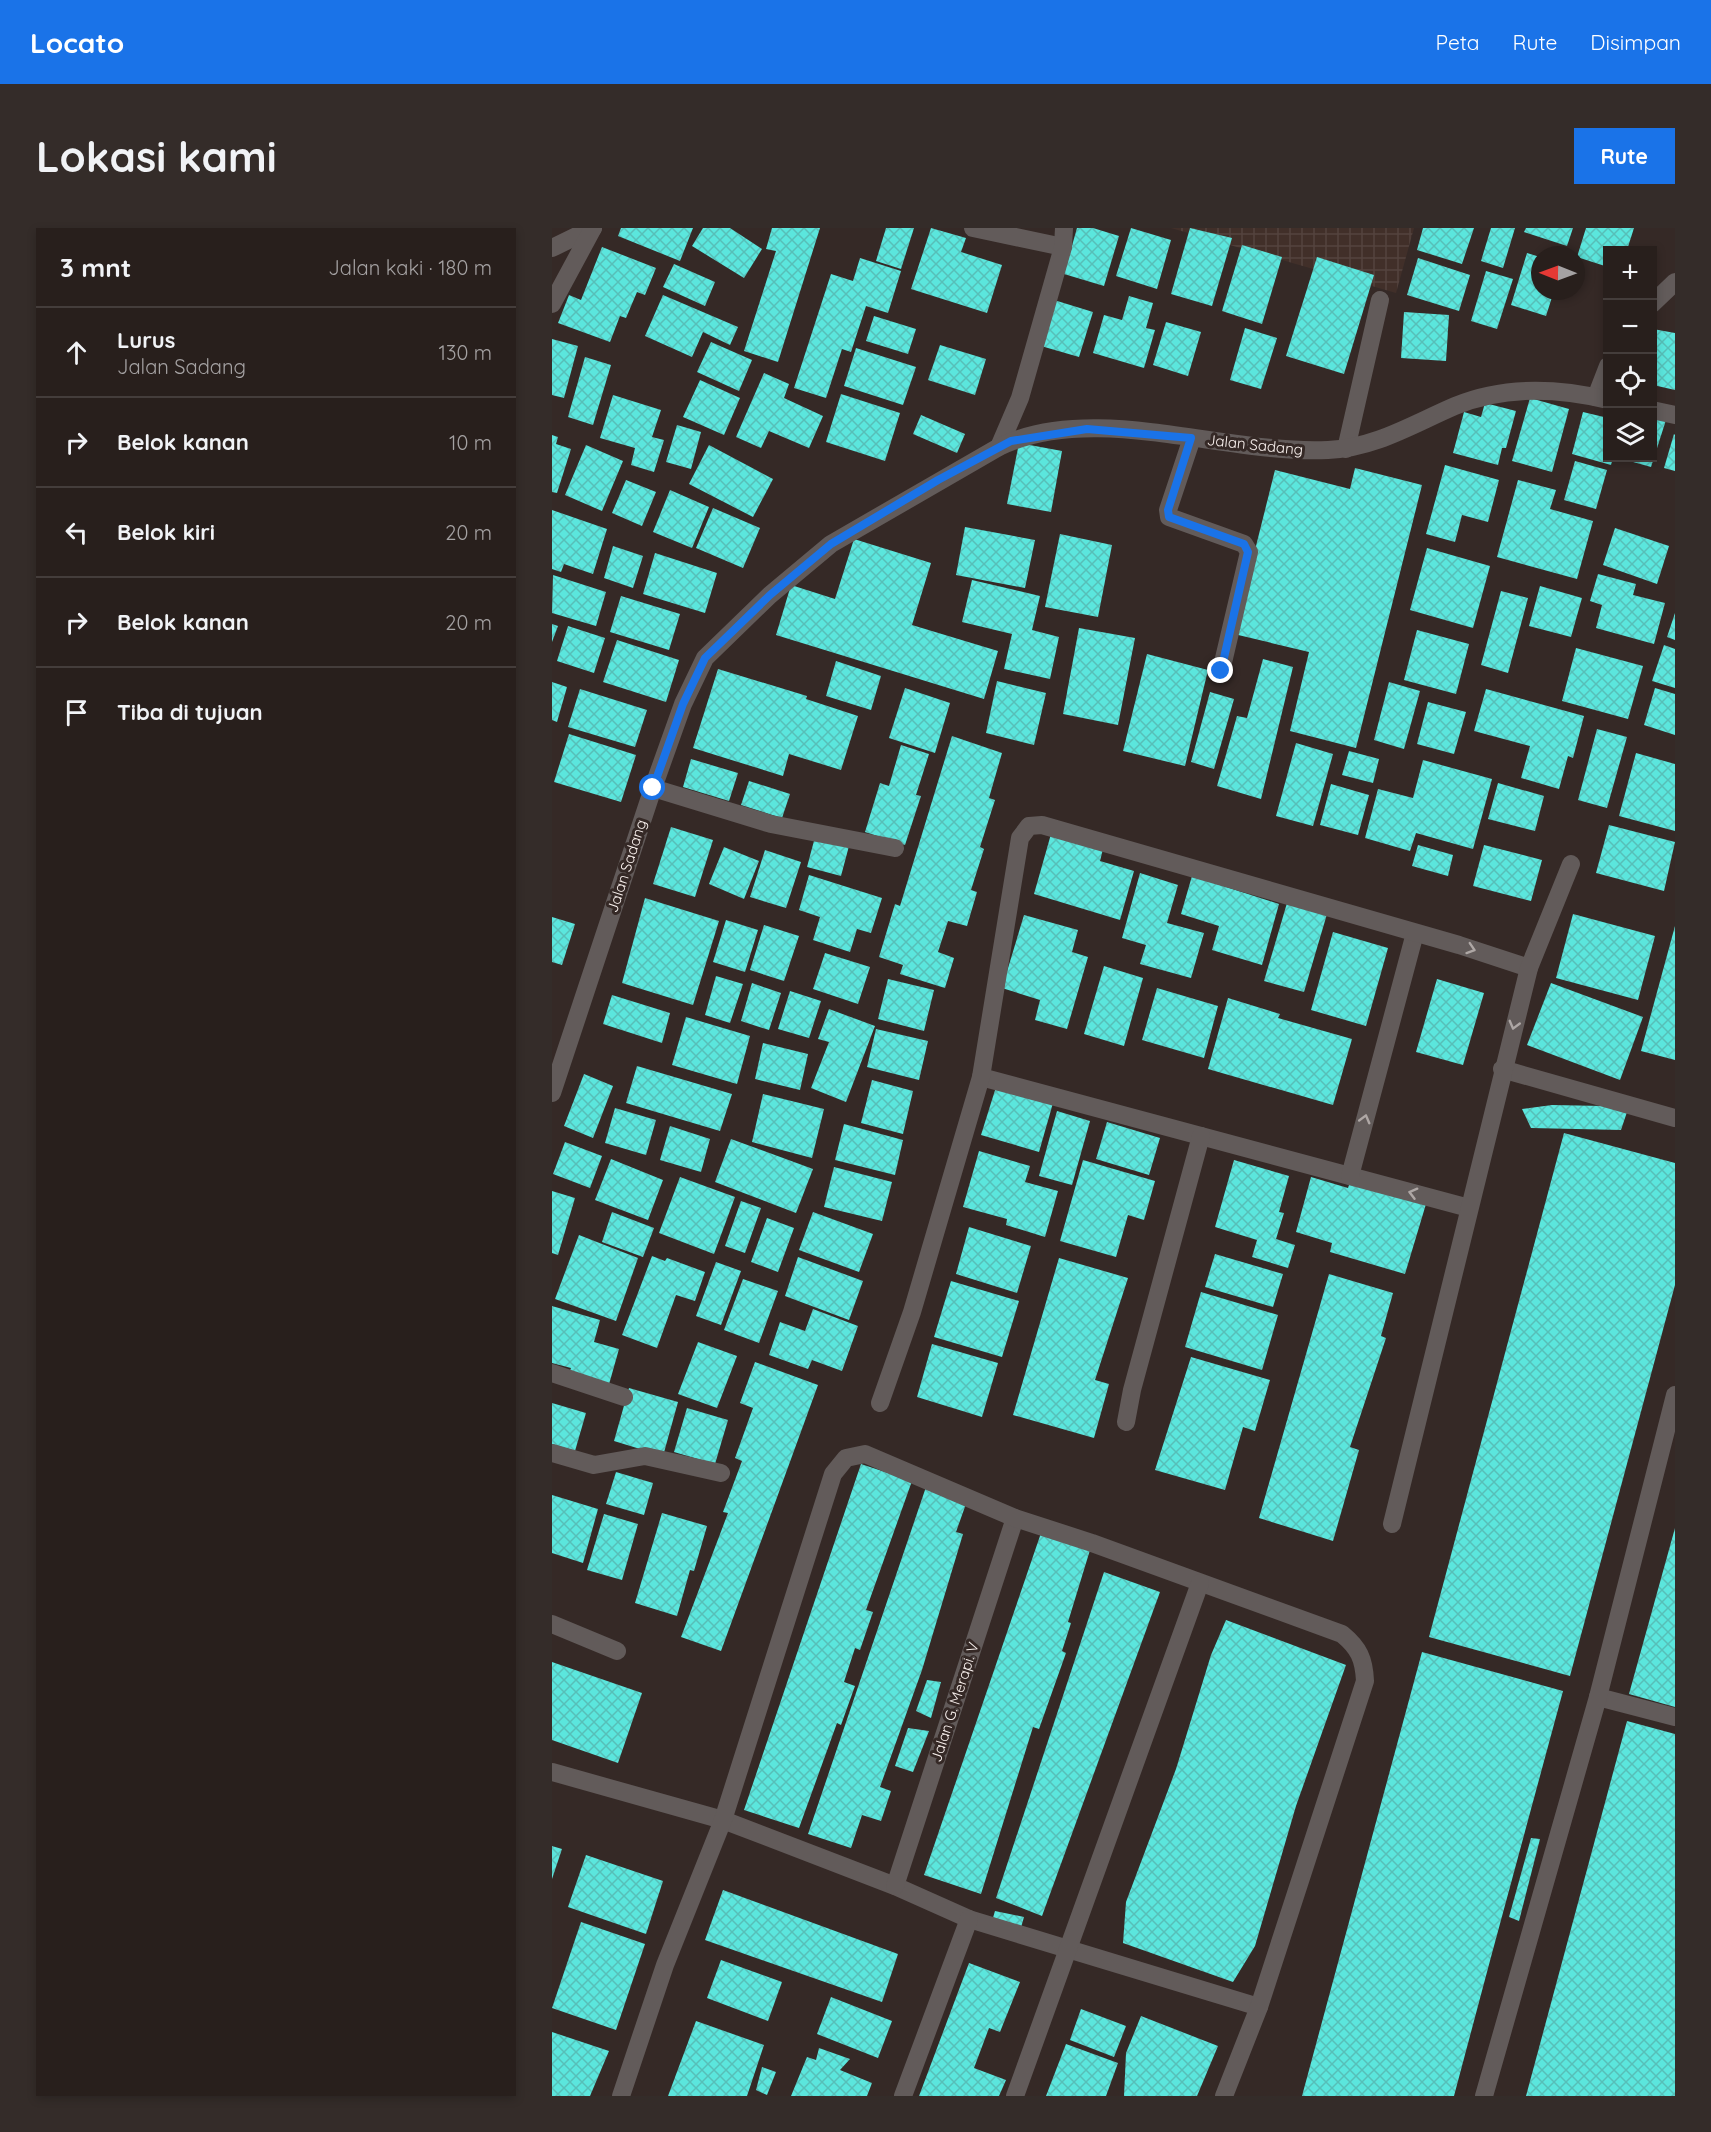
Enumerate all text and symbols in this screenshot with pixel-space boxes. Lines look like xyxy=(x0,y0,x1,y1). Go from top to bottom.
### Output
text: Locato xyxy=(30,25,124,60)
text: Peta xyxy=(1436,29,1480,55)
text: Rute xyxy=(1513,29,1557,55)
text: Disimpan xyxy=(1590,29,1681,55)
button: Rute xyxy=(1574,128,1675,184)
text: Lokasi kami xyxy=(36,130,277,183)
north arrow xyxy=(1531,246,1585,300)
map controls xyxy=(1603,246,1657,462)
button: + xyxy=(1603,246,1657,300)
text: 3 mnt xyxy=(60,251,131,284)
text: Jalan kaki · 180 m xyxy=(328,255,492,280)
button: − xyxy=(1603,300,1657,354)
text: Lurus xyxy=(117,326,175,354)
icon: ahead xyxy=(60,336,93,369)
text: 130 m xyxy=(439,340,492,365)
text: Jalan Sadang xyxy=(117,354,246,379)
button: locate xyxy=(1603,354,1657,408)
button: layers xyxy=(1603,408,1657,462)
icon: right xyxy=(60,426,93,459)
text: Belok kanan xyxy=(117,428,249,456)
text: 10 m xyxy=(449,430,492,455)
street label: Jalan Sadang xyxy=(1206,430,1304,459)
icon: left xyxy=(60,516,93,549)
text: Belok kiri xyxy=(117,518,215,546)
text: 20 m xyxy=(445,520,492,545)
icon: right xyxy=(60,606,93,639)
text: Belok kanan xyxy=(117,608,249,636)
text: 20 m xyxy=(445,610,492,635)
route end xyxy=(1207,657,1233,683)
icon: arrive xyxy=(60,696,93,729)
text: Tiba di tujuan xyxy=(117,698,263,726)
route start xyxy=(639,774,665,800)
street label: Jalan Sadang xyxy=(603,817,651,915)
one-way arrow xyxy=(1465,942,1476,954)
one-way arrow xyxy=(1509,1019,1521,1030)
one-way arrow xyxy=(1358,1114,1370,1125)
one-way arrow xyxy=(1408,1187,1418,1200)
street label: Jalan G. Merapi. V xyxy=(926,1640,983,1764)

